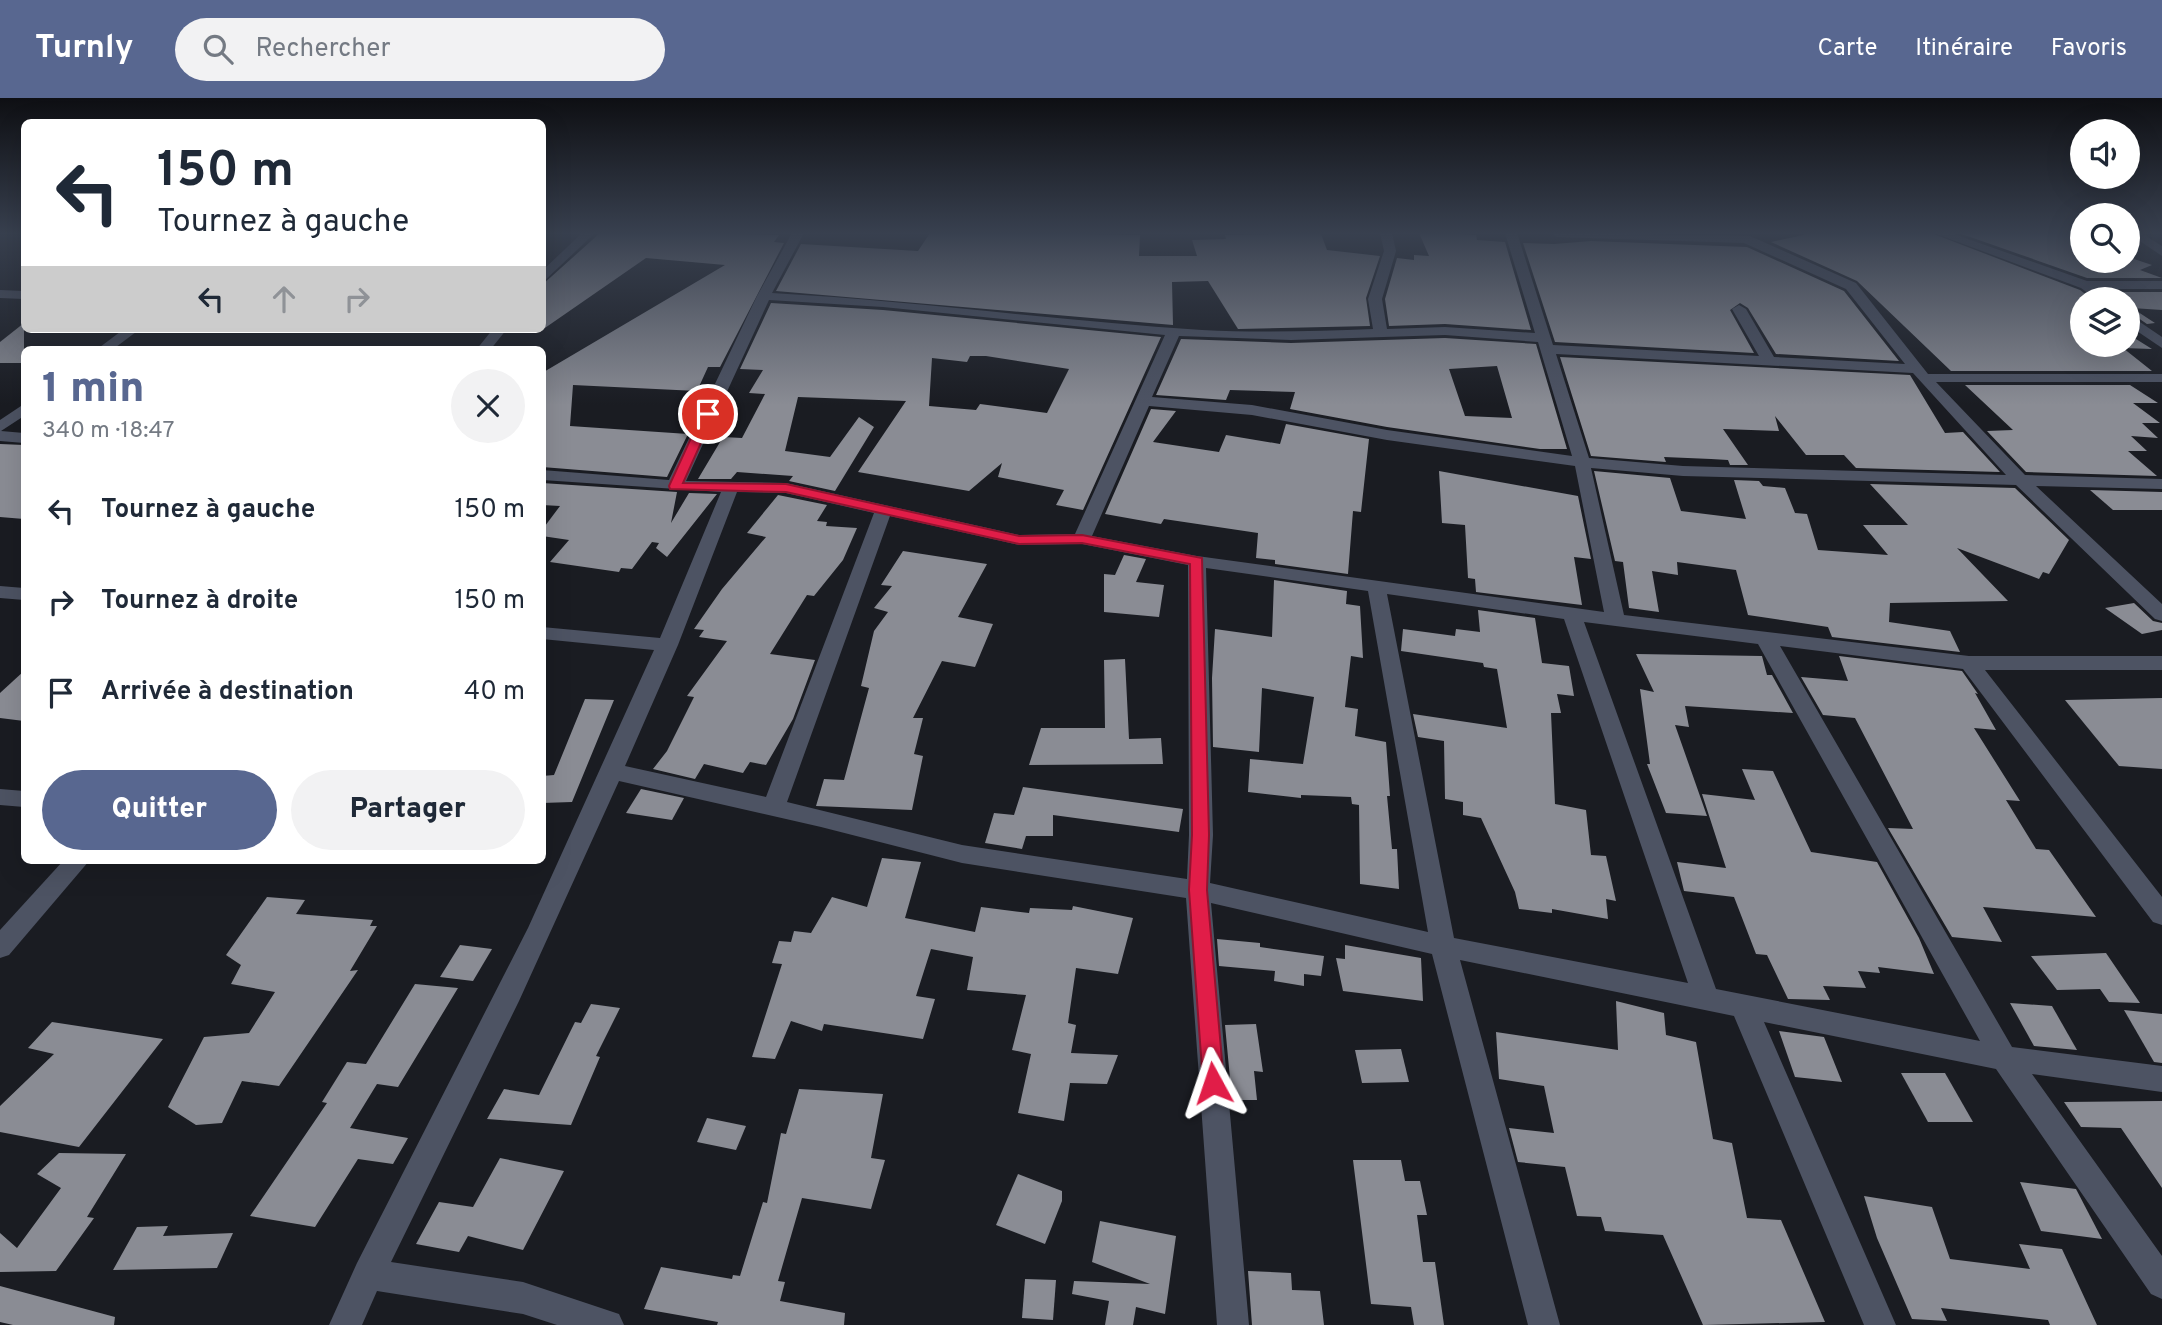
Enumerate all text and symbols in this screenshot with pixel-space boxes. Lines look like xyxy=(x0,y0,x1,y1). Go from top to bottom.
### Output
search box xyxy=(175,18,665,81)
text: Turnly xyxy=(35,28,133,70)
icon: search xyxy=(199,30,237,68)
text: Rechercher xyxy=(255,33,391,66)
text: Carte xyxy=(1817,34,1877,64)
text: Itinéraire xyxy=(1915,34,2013,64)
text: Favoris xyxy=(2051,34,2127,64)
map controls xyxy=(2070,119,2140,357)
button: sound xyxy=(2070,119,2140,189)
text: 150 m xyxy=(157,142,294,204)
icon: left xyxy=(42,147,133,238)
text: Tournez à gauche xyxy=(157,203,409,243)
button: search xyxy=(2070,203,2140,273)
icon: left xyxy=(192,280,230,318)
icon: ahead xyxy=(265,280,303,318)
icon: right xyxy=(338,280,376,318)
button: layers xyxy=(2070,287,2140,357)
text: 1 min xyxy=(42,364,145,417)
button: close xyxy=(451,369,525,443)
pin xyxy=(678,384,738,444)
icon: arrive xyxy=(689,395,727,433)
text: 340 m · 18:47 xyxy=(42,417,174,446)
icon: left xyxy=(42,492,80,530)
text: Tournez à gauche xyxy=(101,494,315,527)
text: 150 m xyxy=(454,494,525,527)
icon: right xyxy=(42,583,80,621)
text: Tournez à droite xyxy=(101,585,298,618)
text: 150 m xyxy=(454,585,525,618)
icon: arrive xyxy=(42,674,80,712)
text: Arrivée à destination xyxy=(101,676,354,709)
text: 40 m xyxy=(464,676,525,709)
button: Quitter xyxy=(42,770,277,850)
button: Partager xyxy=(291,770,525,850)
position arrow xyxy=(1176,1046,1250,1120)

